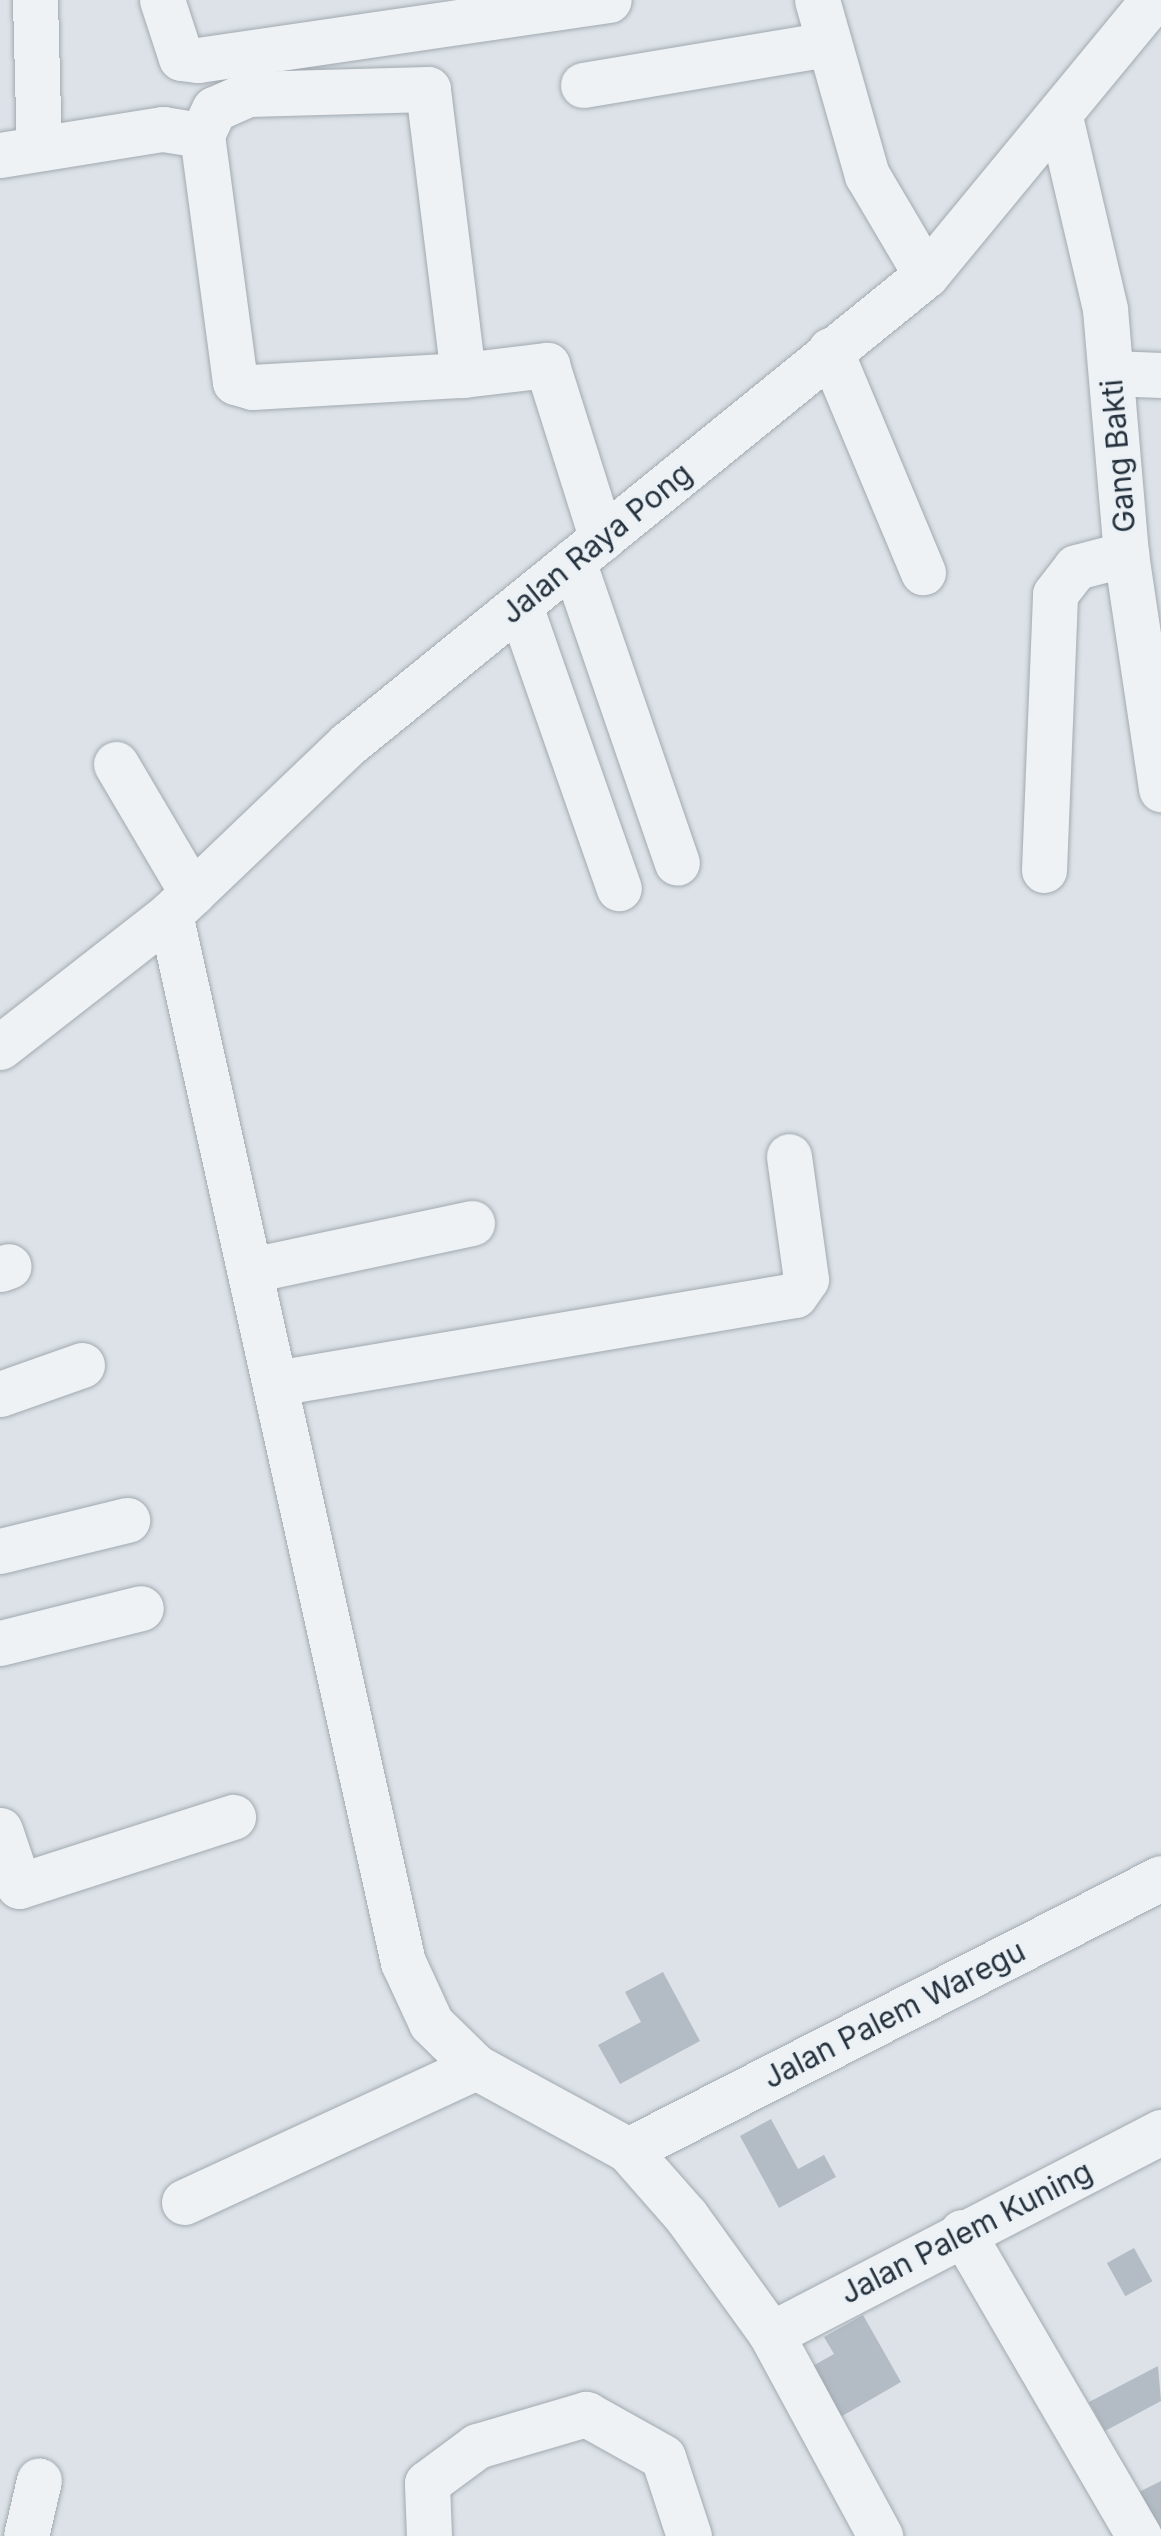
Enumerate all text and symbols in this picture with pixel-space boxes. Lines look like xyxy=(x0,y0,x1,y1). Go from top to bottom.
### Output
street label: Gang Bakti xyxy=(1093,378,1143,534)
street label: Jalan Raya Pong xyxy=(493,455,699,631)
street label: Jalan Palem Waregu xyxy=(757,1932,1031,2096)
street label: Jalan Palem Kuning xyxy=(834,2153,1098,2311)

